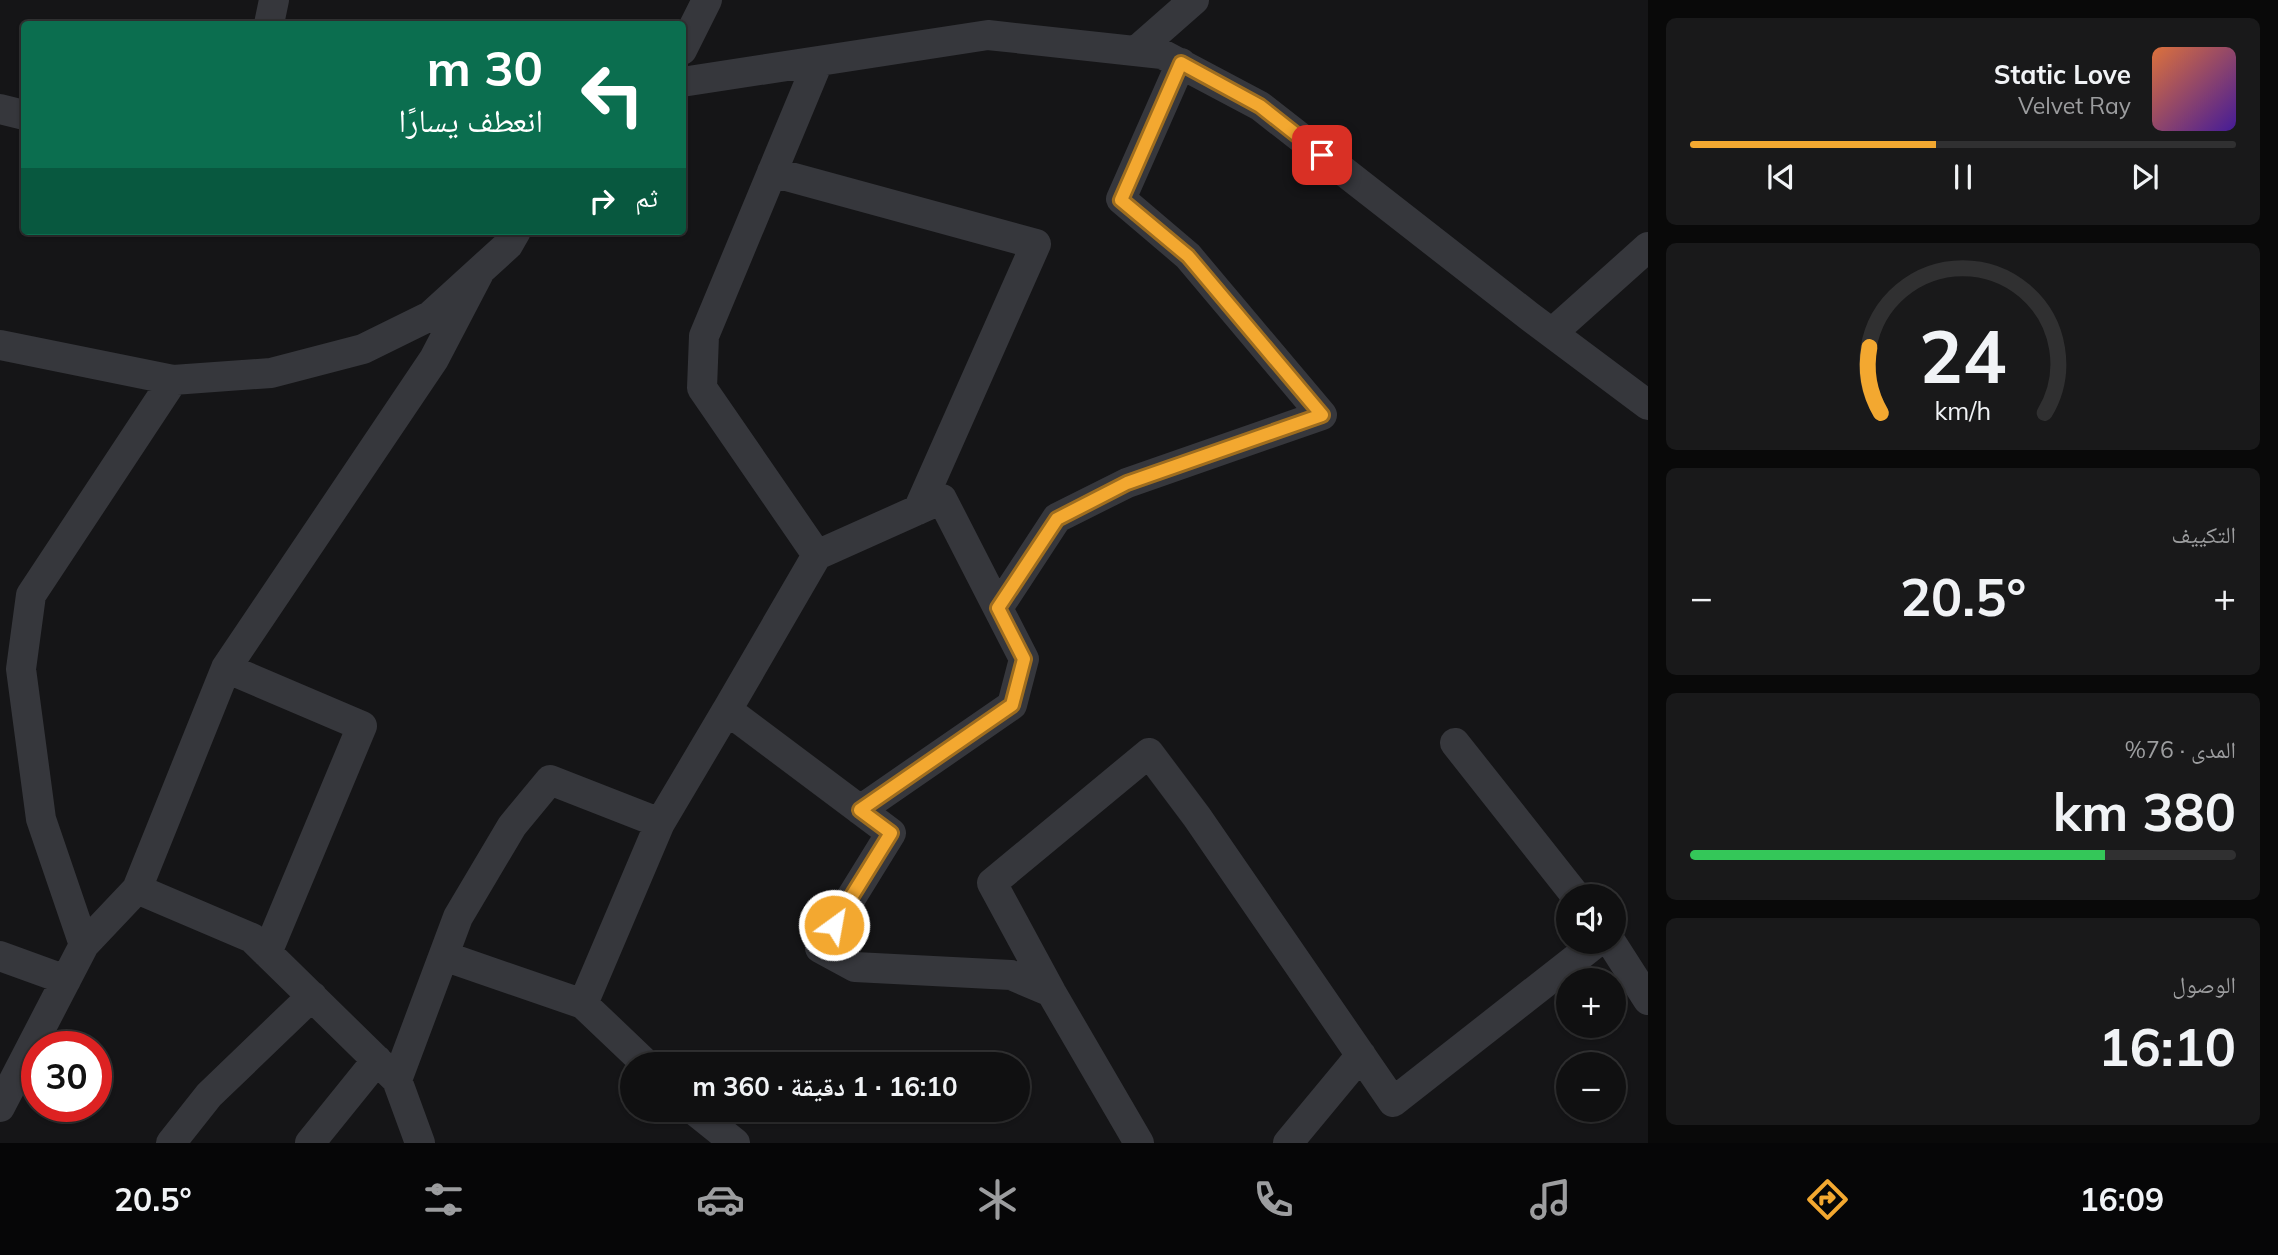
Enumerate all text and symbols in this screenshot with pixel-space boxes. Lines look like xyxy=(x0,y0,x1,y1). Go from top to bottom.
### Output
text: 30 m xyxy=(427,37,543,98)
icon: left xyxy=(567,49,658,140)
text: Static Love xyxy=(1994,58,2131,91)
text: Velvet Ray xyxy=(2018,91,2131,120)
text: انعطف يسارًا xyxy=(398,100,543,140)
pin xyxy=(1292,125,1352,185)
icon: arrive xyxy=(1303,136,1341,174)
icon: previous xyxy=(1762,158,1800,196)
icon: pause xyxy=(1944,158,1982,196)
icon: next xyxy=(2126,158,2164,196)
text: ثم xyxy=(635,181,658,214)
icon: right xyxy=(583,182,621,220)
text: 24 xyxy=(1919,310,2007,401)
text: km/h xyxy=(1935,394,1991,425)
text: التكييف xyxy=(2171,520,2236,549)
text: 20.5° xyxy=(1900,564,2026,629)
text: − xyxy=(1690,573,1713,621)
text: + xyxy=(2213,573,2236,621)
text: المدى · 76% xyxy=(2125,735,2236,764)
text: 380 km xyxy=(2053,779,2236,844)
map controls xyxy=(1556,884,1626,1122)
button: sound xyxy=(1556,884,1626,954)
position arrow xyxy=(797,888,871,962)
button: + xyxy=(1556,968,1626,1038)
text: الوصول xyxy=(2172,970,2236,999)
text: 16:10 xyxy=(2098,1014,2236,1079)
speed limit sign: 30 xyxy=(21,1031,112,1122)
button: − xyxy=(1556,1052,1626,1122)
text: 16:10 · 1 دقيقة · 360 m xyxy=(692,1070,958,1103)
icon: filters xyxy=(419,1175,468,1224)
icon: car xyxy=(696,1175,745,1224)
icon: climate xyxy=(973,1175,1022,1224)
icon: phone xyxy=(1249,1175,1298,1224)
icon: music xyxy=(1526,1175,1575,1224)
icon: directions xyxy=(1803,1175,1852,1224)
text: 20.5° xyxy=(114,1179,192,1219)
text: 16:09 xyxy=(2079,1179,2164,1219)

